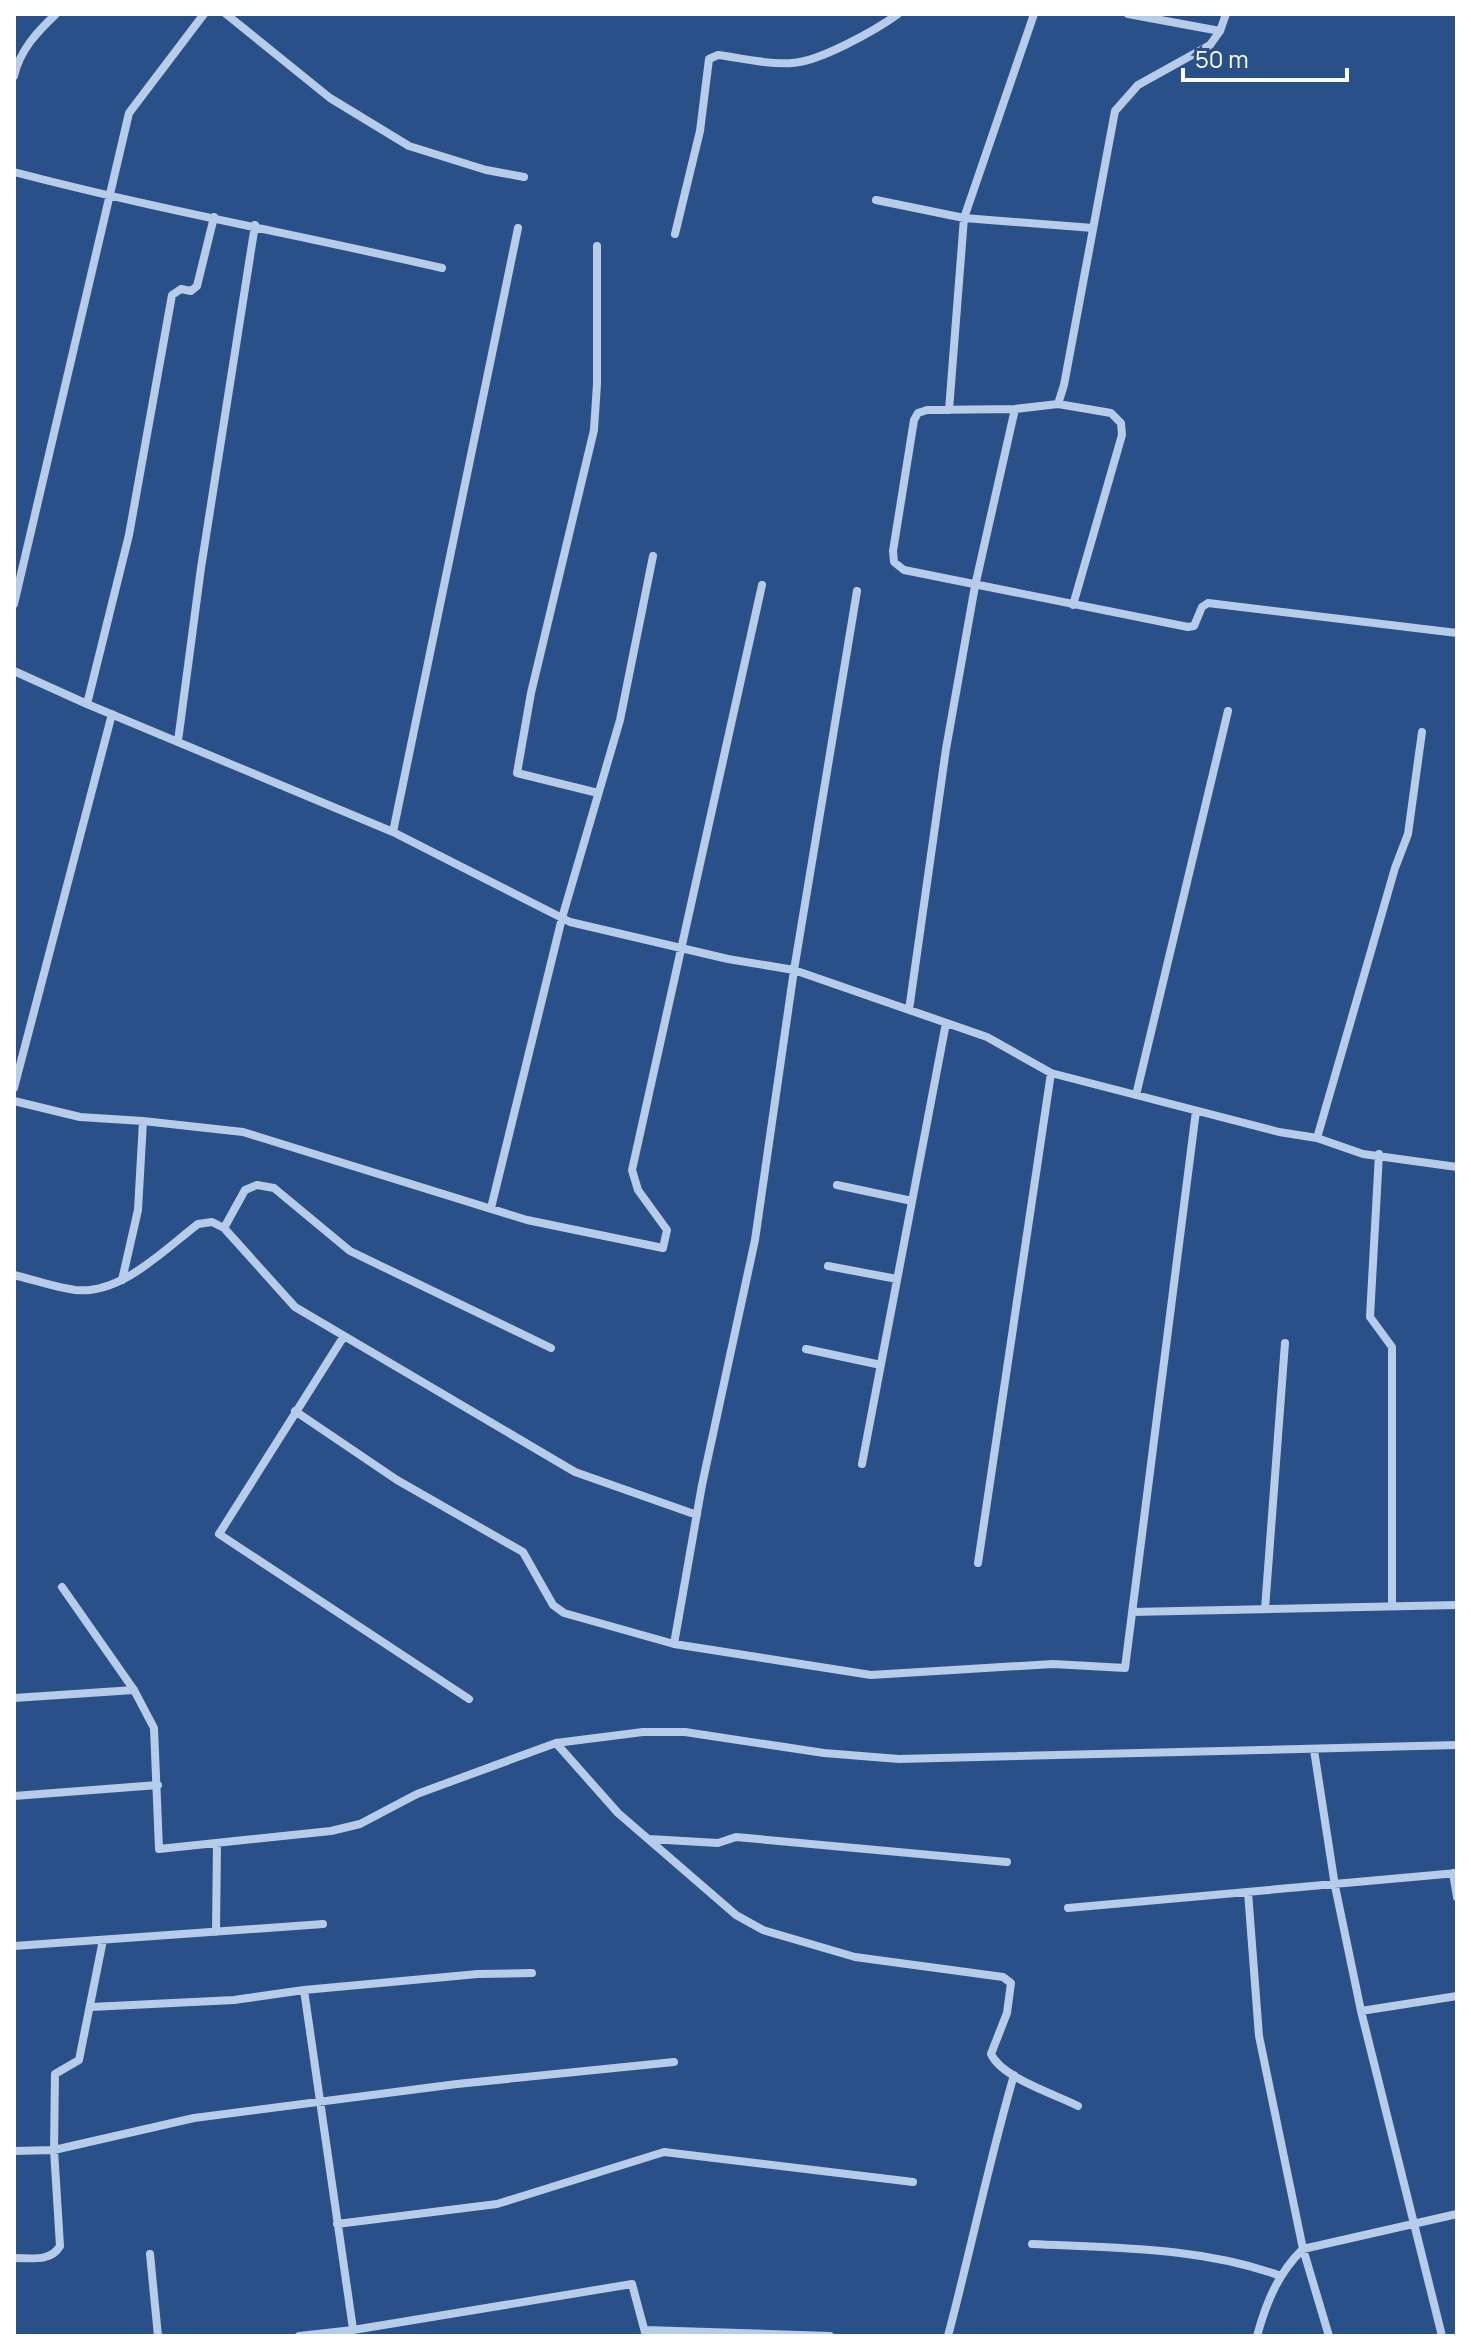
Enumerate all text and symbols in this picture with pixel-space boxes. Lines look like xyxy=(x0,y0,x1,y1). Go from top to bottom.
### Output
scale bar xyxy=(1183,32,1347,82)
text: 50 m xyxy=(1195,42,1249,75)

